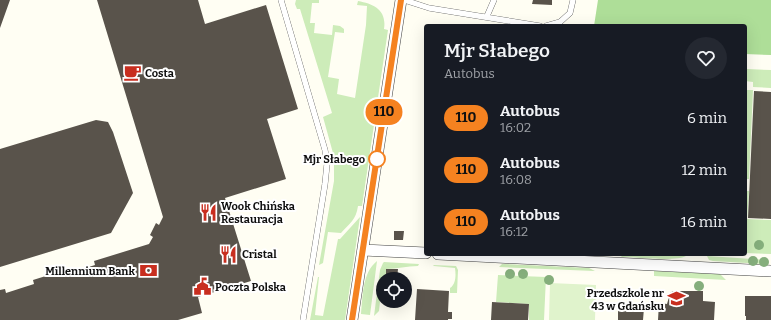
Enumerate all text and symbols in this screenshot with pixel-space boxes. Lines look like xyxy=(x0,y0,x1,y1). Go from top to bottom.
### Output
button: heart xyxy=(685,37,727,79)
text: Mjr Słabego xyxy=(444,39,550,62)
cafe icon: Costa xyxy=(122,63,142,83)
text: Autobus xyxy=(444,66,495,81)
place label: Costa xyxy=(145,67,175,80)
line badge: 110 xyxy=(361,99,407,125)
text: Autobus xyxy=(500,102,560,120)
text: 110 xyxy=(374,103,395,120)
text: 110 xyxy=(456,109,477,126)
text: 6 min xyxy=(687,109,727,127)
text: 16:02 xyxy=(500,120,531,135)
marker: Mjr Słabego xyxy=(368,150,386,168)
place label: Mjr Słabego xyxy=(303,153,365,166)
text: Autobus xyxy=(500,154,560,172)
text: 110 xyxy=(456,161,477,178)
text: 12 min xyxy=(681,161,727,179)
text: 16:08 xyxy=(500,172,532,187)
place label: Wook Chińska Restauracja xyxy=(221,200,296,226)
restaurant icon: Wook Chińska Restauracja xyxy=(198,202,218,222)
text: Autobus xyxy=(500,206,560,224)
text: 110 xyxy=(456,213,477,230)
text: 16 min xyxy=(681,213,727,231)
text: 16:12 xyxy=(500,224,528,239)
restaurant icon: Cristal xyxy=(219,244,239,264)
place label: Cristal xyxy=(242,248,277,261)
bank icon: Millennium Bank xyxy=(138,261,158,281)
place label: Millennium Bank xyxy=(45,265,135,278)
map controls xyxy=(376,272,412,308)
button: locate xyxy=(376,272,412,308)
public building icon: Poczta Polska xyxy=(192,277,212,297)
place label: Poczta Polska xyxy=(215,281,287,294)
place label: Przedszkole nr 43 w Gdańsku xyxy=(587,287,665,313)
school or university icon: Przedszkole nr 43 w Gdańsku xyxy=(667,289,687,309)

